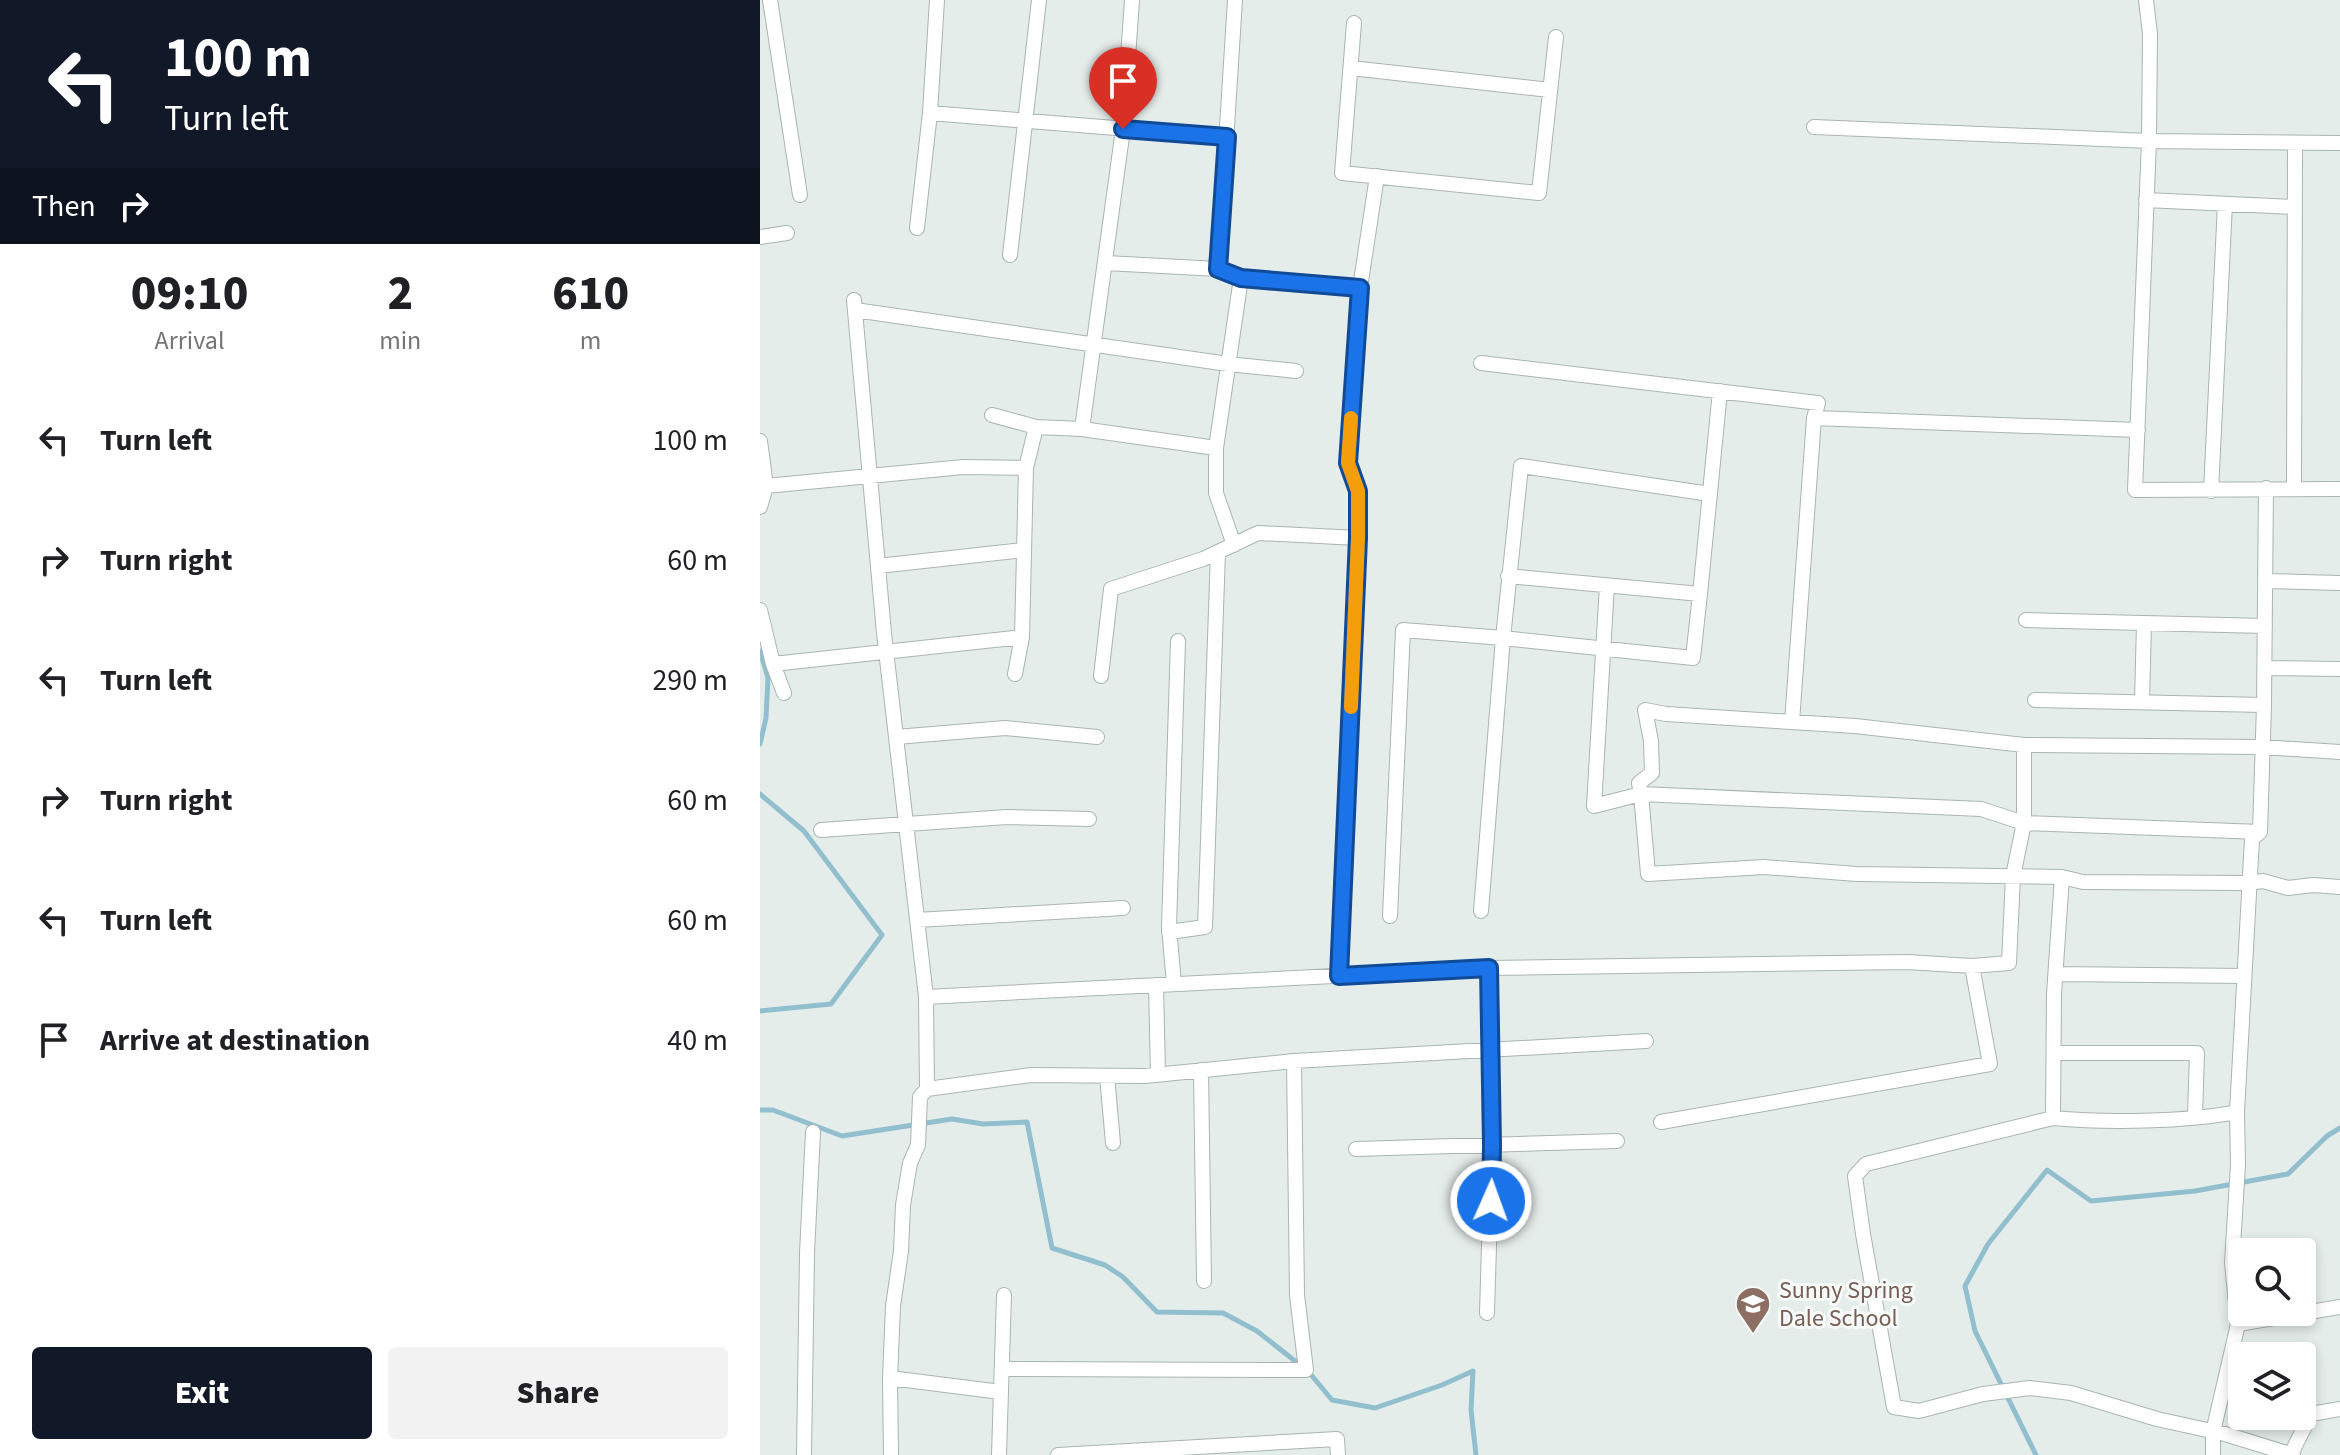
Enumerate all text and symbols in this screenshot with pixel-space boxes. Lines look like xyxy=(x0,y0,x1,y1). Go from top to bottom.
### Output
text: 100 m xyxy=(164,19,312,98)
icon: left xyxy=(32,32,136,136)
pin xyxy=(1089,47,1157,129)
icon: arrive xyxy=(1101,59,1145,103)
text: Turn left xyxy=(164,93,289,144)
icon: right xyxy=(112,184,156,228)
text: Then xyxy=(32,185,96,228)
text: 09:10 xyxy=(131,260,248,328)
text: 2 xyxy=(387,260,413,328)
text: 610 xyxy=(552,260,629,328)
text: Arrival xyxy=(155,322,225,359)
text: min xyxy=(379,322,421,359)
text: m xyxy=(580,322,601,359)
icon: left xyxy=(32,418,76,462)
text: Turn left xyxy=(100,419,212,462)
text: 100 m xyxy=(652,419,728,462)
icon: right xyxy=(32,538,76,582)
text: Turn right xyxy=(100,539,232,582)
text: 60 m xyxy=(667,539,728,582)
icon: left xyxy=(32,658,76,702)
text: Turn left xyxy=(100,659,212,702)
text: 290 m xyxy=(652,659,728,702)
icon: right xyxy=(32,778,76,822)
text: Turn right xyxy=(100,779,232,822)
text: 60 m xyxy=(667,779,728,822)
icon: left xyxy=(32,898,76,942)
text: Turn left xyxy=(100,899,212,942)
text: 60 m xyxy=(667,899,728,942)
icon: arrive xyxy=(32,1018,76,1062)
text: Arrive at destination xyxy=(100,1019,370,1062)
text: 40 m xyxy=(667,1019,728,1062)
position arrow xyxy=(1449,1159,1533,1243)
map controls xyxy=(2228,1238,2316,1430)
button: search xyxy=(2228,1238,2316,1326)
place label: Sunny Spring Dale School xyxy=(1779,1273,1913,1336)
school or university icon: Sunny Spring Dale School xyxy=(1734,1285,1772,1335)
button: layers xyxy=(2228,1342,2316,1430)
button: Exit xyxy=(32,1347,372,1439)
button: Share xyxy=(388,1347,728,1439)

